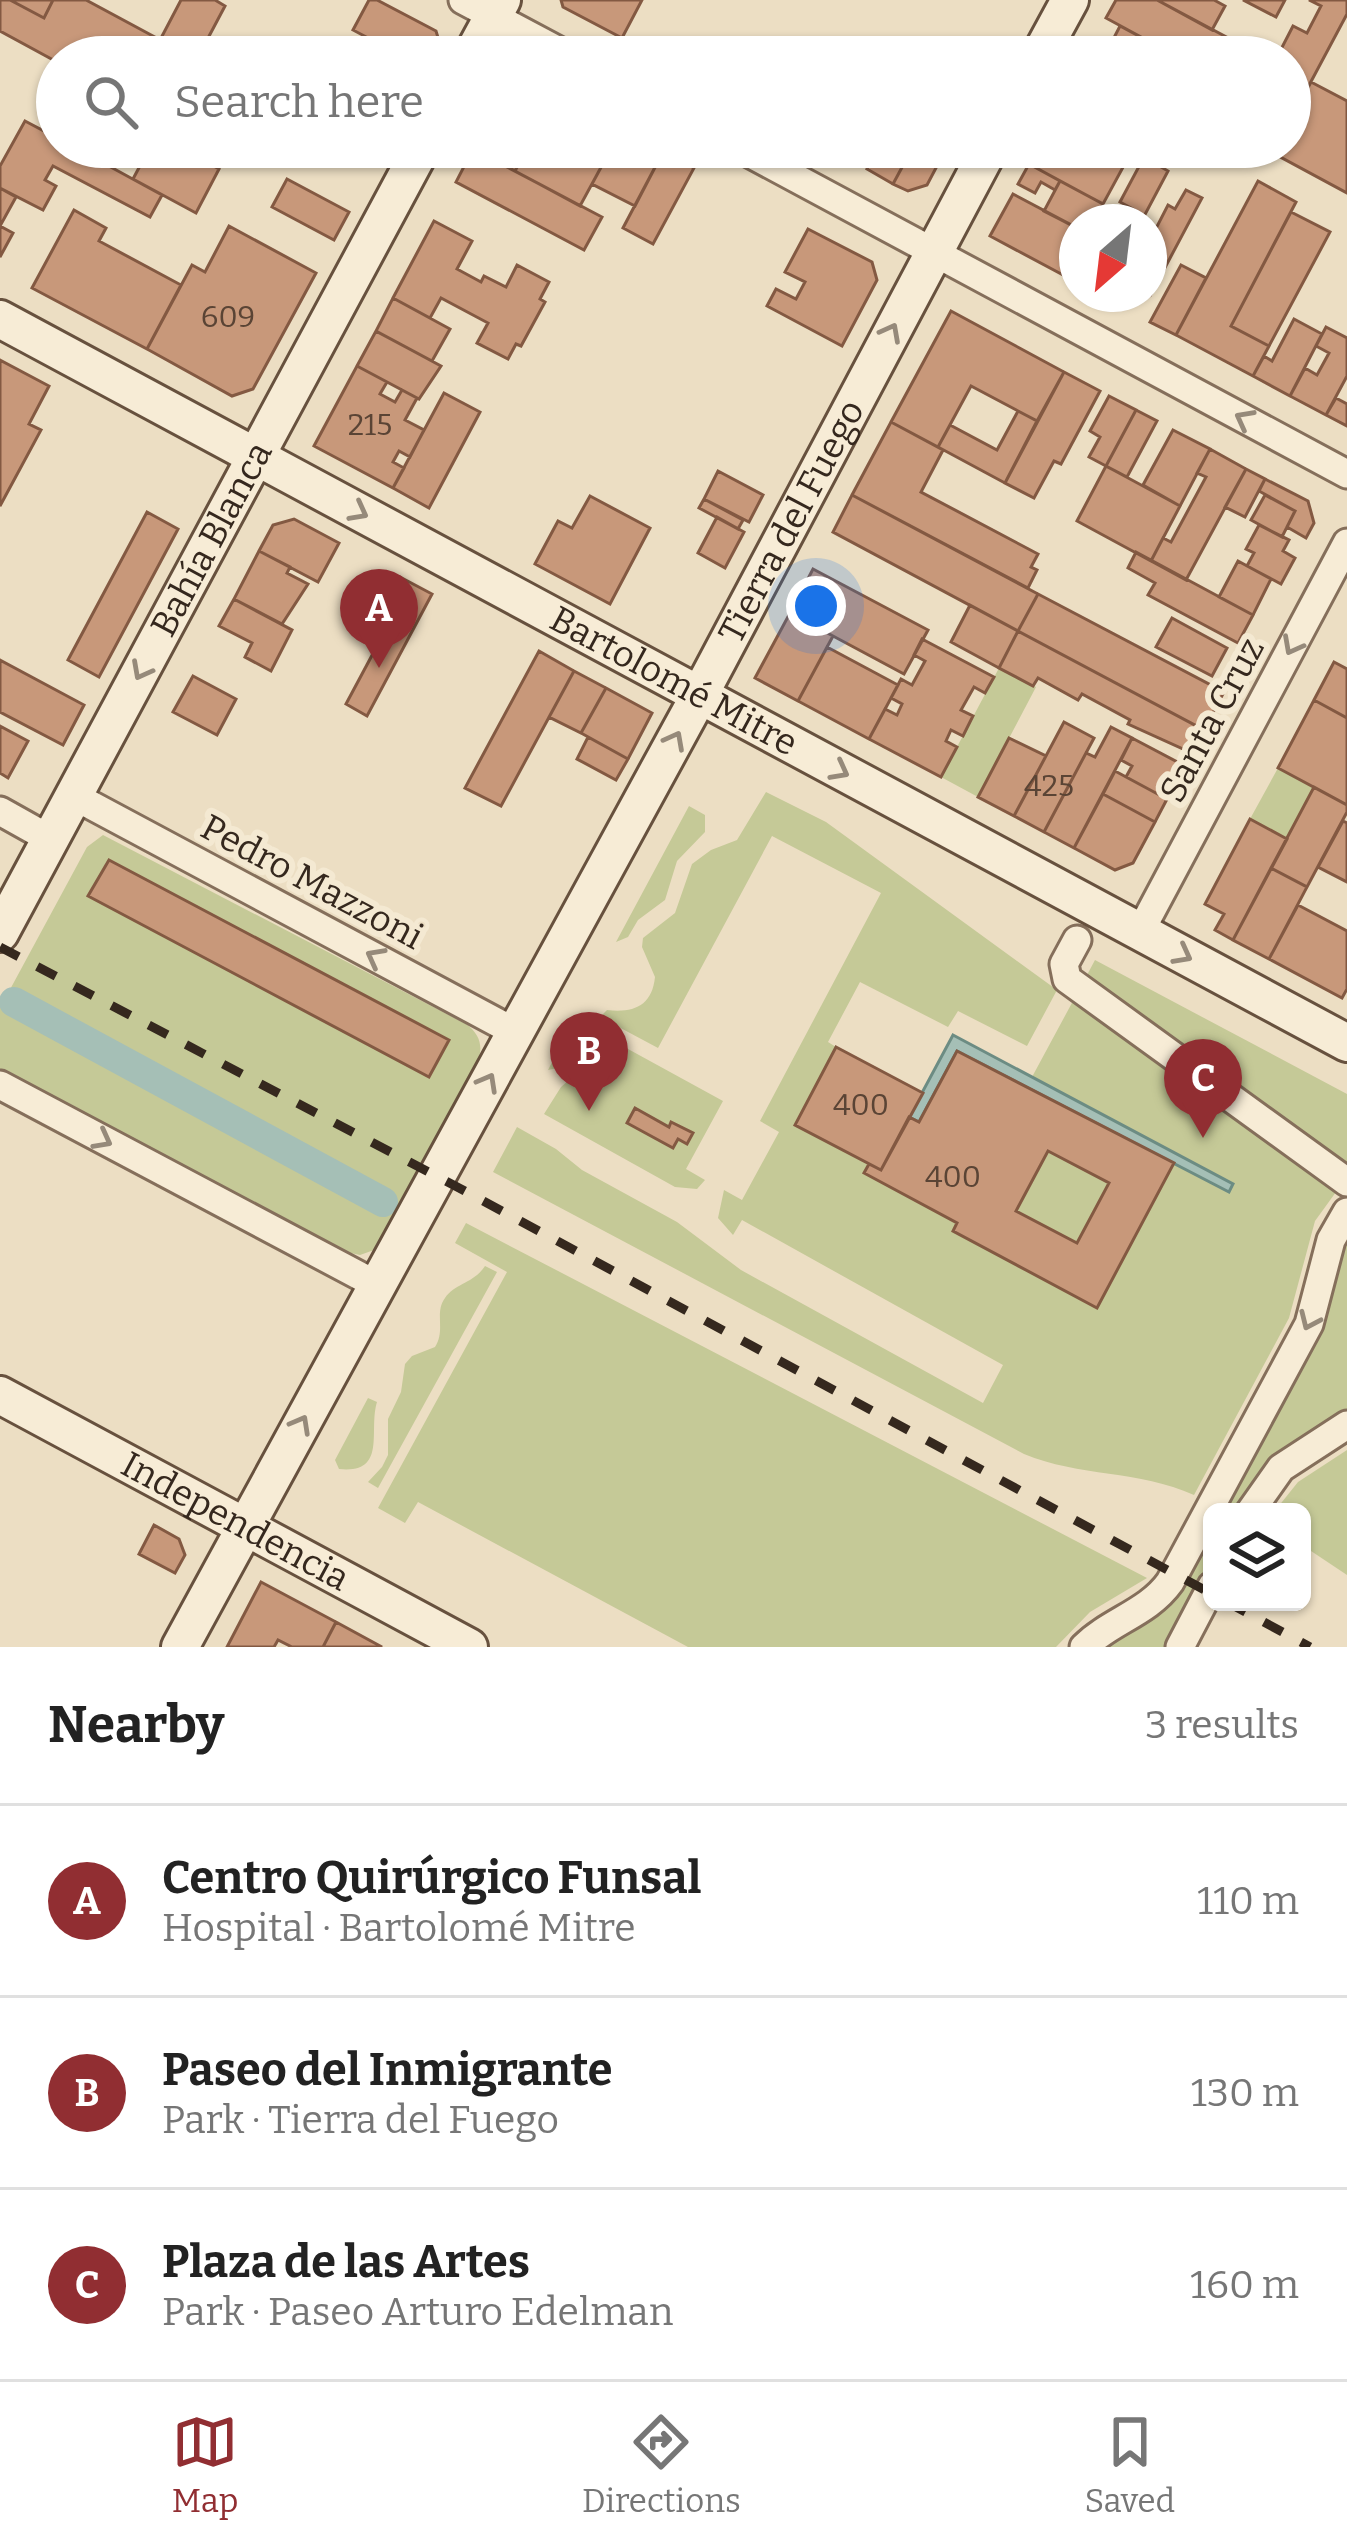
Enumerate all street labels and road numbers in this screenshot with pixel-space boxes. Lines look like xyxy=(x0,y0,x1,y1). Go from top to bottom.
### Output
street label: Tierra del Fuego xyxy=(709,392,874,650)
street label: Bahía Blanca xyxy=(141,434,282,644)
street label: Bartolomé Mitre xyxy=(543,597,805,765)
street label: Santa Cruz xyxy=(1150,630,1274,810)
street label: Pedro Mazzoni xyxy=(194,805,430,959)
street label: Independencia xyxy=(114,1442,357,1601)

